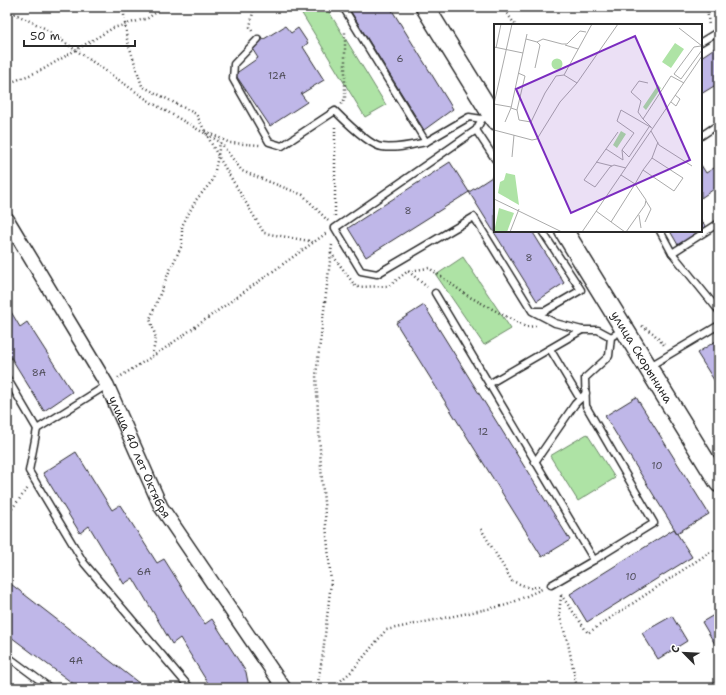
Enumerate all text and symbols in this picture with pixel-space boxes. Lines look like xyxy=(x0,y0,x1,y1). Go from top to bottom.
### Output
scale bar xyxy=(24,22,135,48)
inset map xyxy=(494,24,702,232)
text: 50 m xyxy=(30,28,60,44)
house number: 6 xyxy=(397,52,404,65)
house number: 12А xyxy=(268,69,286,82)
house number: 8 xyxy=(405,204,412,217)
house number: 8 xyxy=(526,251,533,264)
street label: улица Скорынина xyxy=(607,308,676,407)
house number: 8А xyxy=(32,366,46,379)
street label: улица 40 лет Октября xyxy=(105,393,174,522)
house number: 12 xyxy=(478,425,488,438)
house number: 10 xyxy=(652,459,662,472)
house number: 6А xyxy=(137,565,151,578)
house number: 10 xyxy=(626,570,636,583)
north arrow xyxy=(664,633,704,673)
text: С xyxy=(667,643,684,655)
house number: 4А xyxy=(69,654,83,667)

